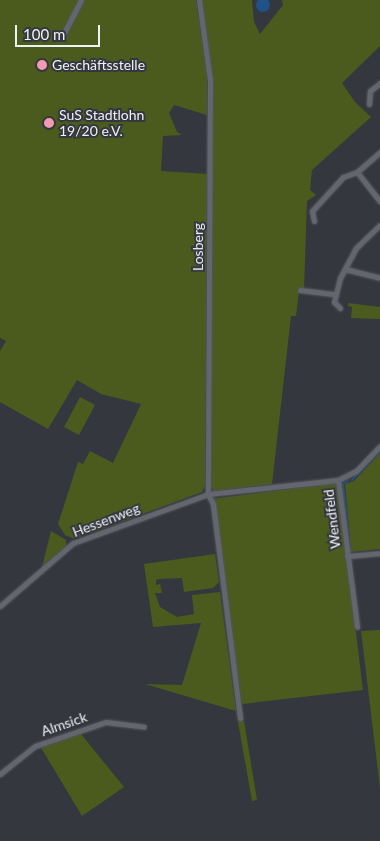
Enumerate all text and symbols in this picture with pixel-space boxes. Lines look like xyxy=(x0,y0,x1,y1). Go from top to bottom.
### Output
scale bar xyxy=(18,15,102,47)
text: 100 m xyxy=(23,25,65,43)
place label: Geschäftsstelle xyxy=(52,57,145,73)
marker: Geschäftsstelle xyxy=(36,59,48,71)
place label: SuS Stadtlohn 19/20 e.V. xyxy=(59,107,144,140)
marker: SuS Stadtlohn 19/20 e.V. xyxy=(43,117,55,129)
street label: Losberg xyxy=(190,223,206,271)
street label: Wendfeld xyxy=(320,488,344,550)
street label: Hessenweg xyxy=(70,499,142,541)
street label: Almsick xyxy=(39,708,89,740)

